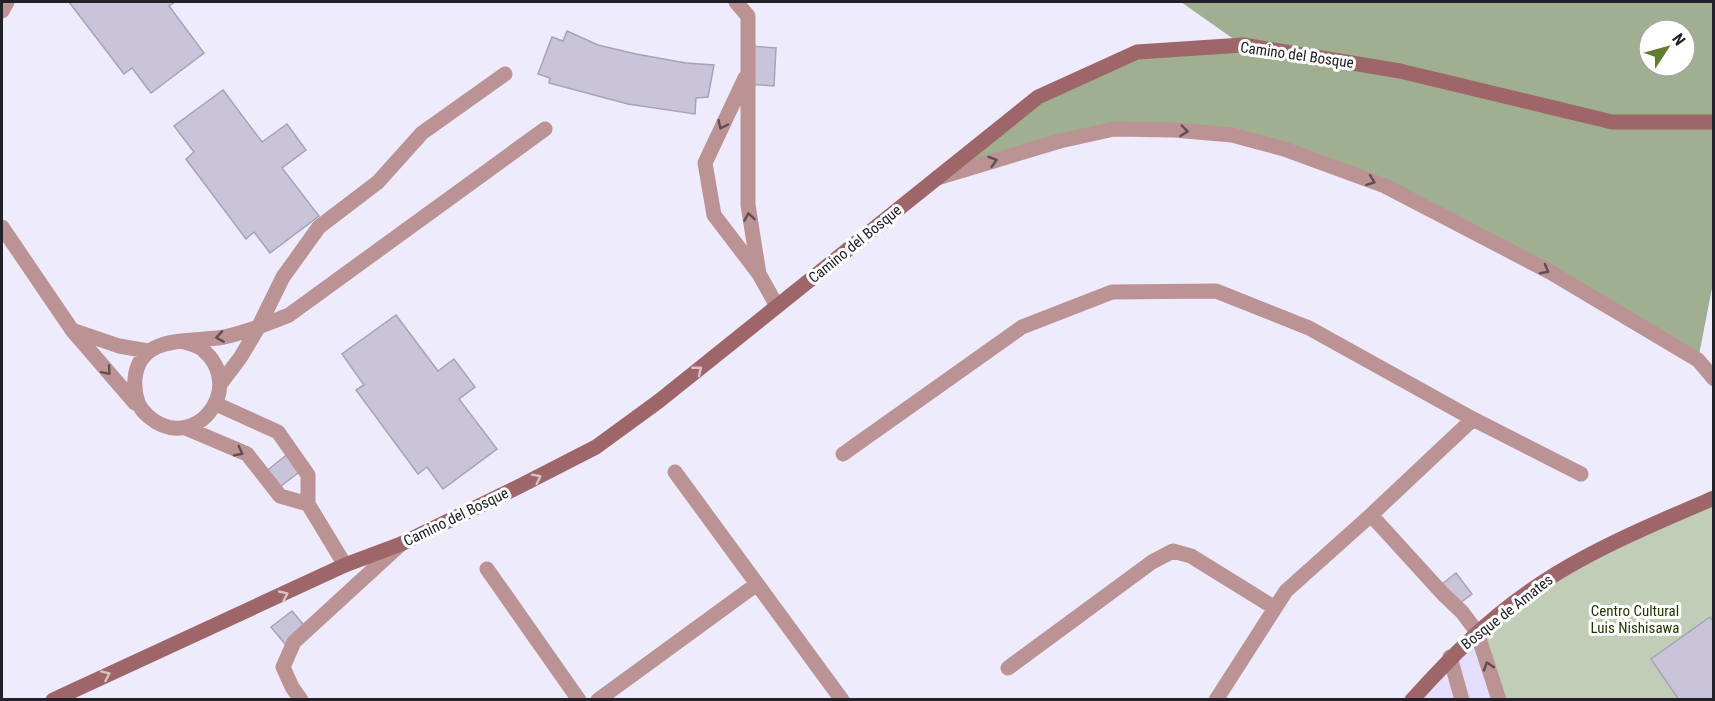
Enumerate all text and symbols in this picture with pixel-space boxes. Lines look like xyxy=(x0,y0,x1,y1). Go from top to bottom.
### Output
north arrow xyxy=(1637,18,1697,78)
text: N xyxy=(1668,30,1689,49)
street label: Camino del Bosque xyxy=(1239,38,1355,72)
one-way arrow xyxy=(718,119,730,130)
one-way arrow xyxy=(1180,124,1189,137)
one-way arrow xyxy=(987,156,998,168)
one-way arrow xyxy=(1365,174,1376,186)
street label: Camino del Bosque xyxy=(805,201,905,287)
one-way arrow xyxy=(744,212,756,221)
one-way arrow xyxy=(1539,263,1549,274)
one-way arrow xyxy=(215,330,225,342)
one-way arrow xyxy=(100,364,111,375)
one-way arrow xyxy=(691,366,702,377)
one-way arrow xyxy=(233,444,244,456)
one-way arrow xyxy=(530,473,541,485)
street label: Camino del Bosque xyxy=(401,484,511,550)
street label: Bosque de Amates xyxy=(1458,571,1556,653)
one-way arrow xyxy=(277,590,288,602)
park label: Centro Cultural Luis Nishisawa xyxy=(1590,602,1680,637)
one-way arrow xyxy=(1483,661,1495,672)
one-way arrow xyxy=(100,671,111,683)

